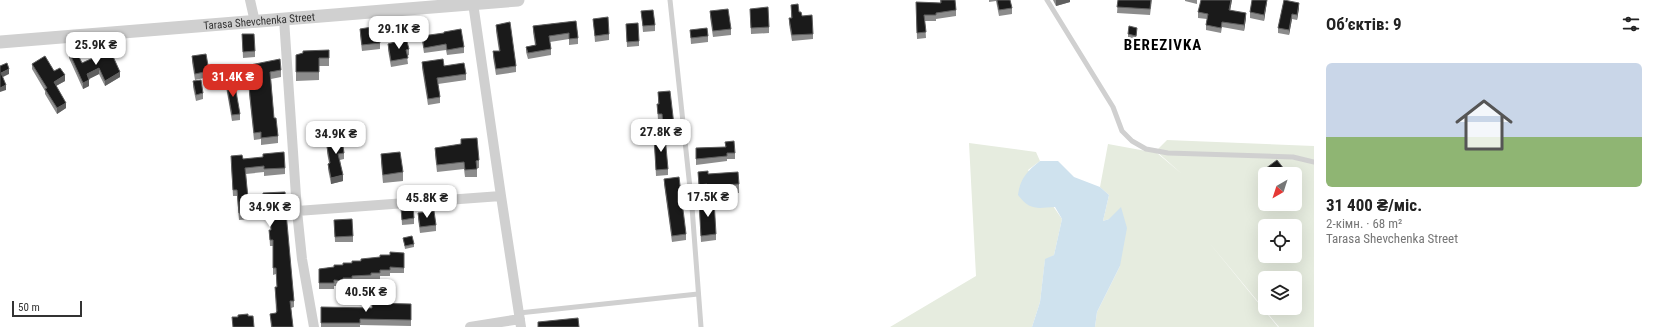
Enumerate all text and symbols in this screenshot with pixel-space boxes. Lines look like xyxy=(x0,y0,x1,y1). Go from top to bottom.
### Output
street label: Tarasa Shevchenka Street xyxy=(203,10,315,32)
icon: filters xyxy=(1620,13,1642,35)
text: Об’єктів: 9 xyxy=(1326,14,1402,34)
pin: 29.1K ₴ xyxy=(362,16,436,50)
text: 29.1K ₴ xyxy=(378,21,420,36)
pin: 25.9K ₴ xyxy=(59,32,133,66)
district label: BEREZIVKA xyxy=(1124,36,1202,54)
text: 25.9K ₴ xyxy=(75,37,117,52)
pin: 31.4K ₴ xyxy=(196,64,270,98)
text: 31.4K ₴ xyxy=(212,69,254,84)
icon: home xyxy=(1448,89,1520,161)
pin: 27.8K ₴ xyxy=(624,119,698,153)
pin: 34.9K ₴ xyxy=(299,121,373,155)
text: 27.8K ₴ xyxy=(640,124,682,139)
text: 34.9K ₴ xyxy=(315,126,357,141)
north arrow xyxy=(1258,167,1302,211)
map controls xyxy=(1258,167,1302,315)
pin: 17.5K ₴ xyxy=(671,184,745,218)
pin: 45.8K ₴ xyxy=(390,185,464,219)
text: 17.5K ₴ xyxy=(687,189,729,204)
text: 45.8K ₴ xyxy=(406,190,448,205)
pin: 34.9K ₴ xyxy=(233,194,307,228)
text: 31 400 ₴/міс. xyxy=(1326,195,1422,215)
text: 34.9K ₴ xyxy=(249,199,291,214)
text: 2-кімн. · 68 m² xyxy=(1326,216,1402,231)
button: locate xyxy=(1258,219,1302,263)
text: Tarasa Shevchenka Street xyxy=(1326,231,1458,246)
button: layers xyxy=(1258,271,1302,315)
pin: 40.5K ₴ xyxy=(329,279,403,313)
text: 40.5K ₴ xyxy=(345,284,387,299)
scale bar xyxy=(12,299,82,318)
text: 50 m xyxy=(18,301,40,314)

